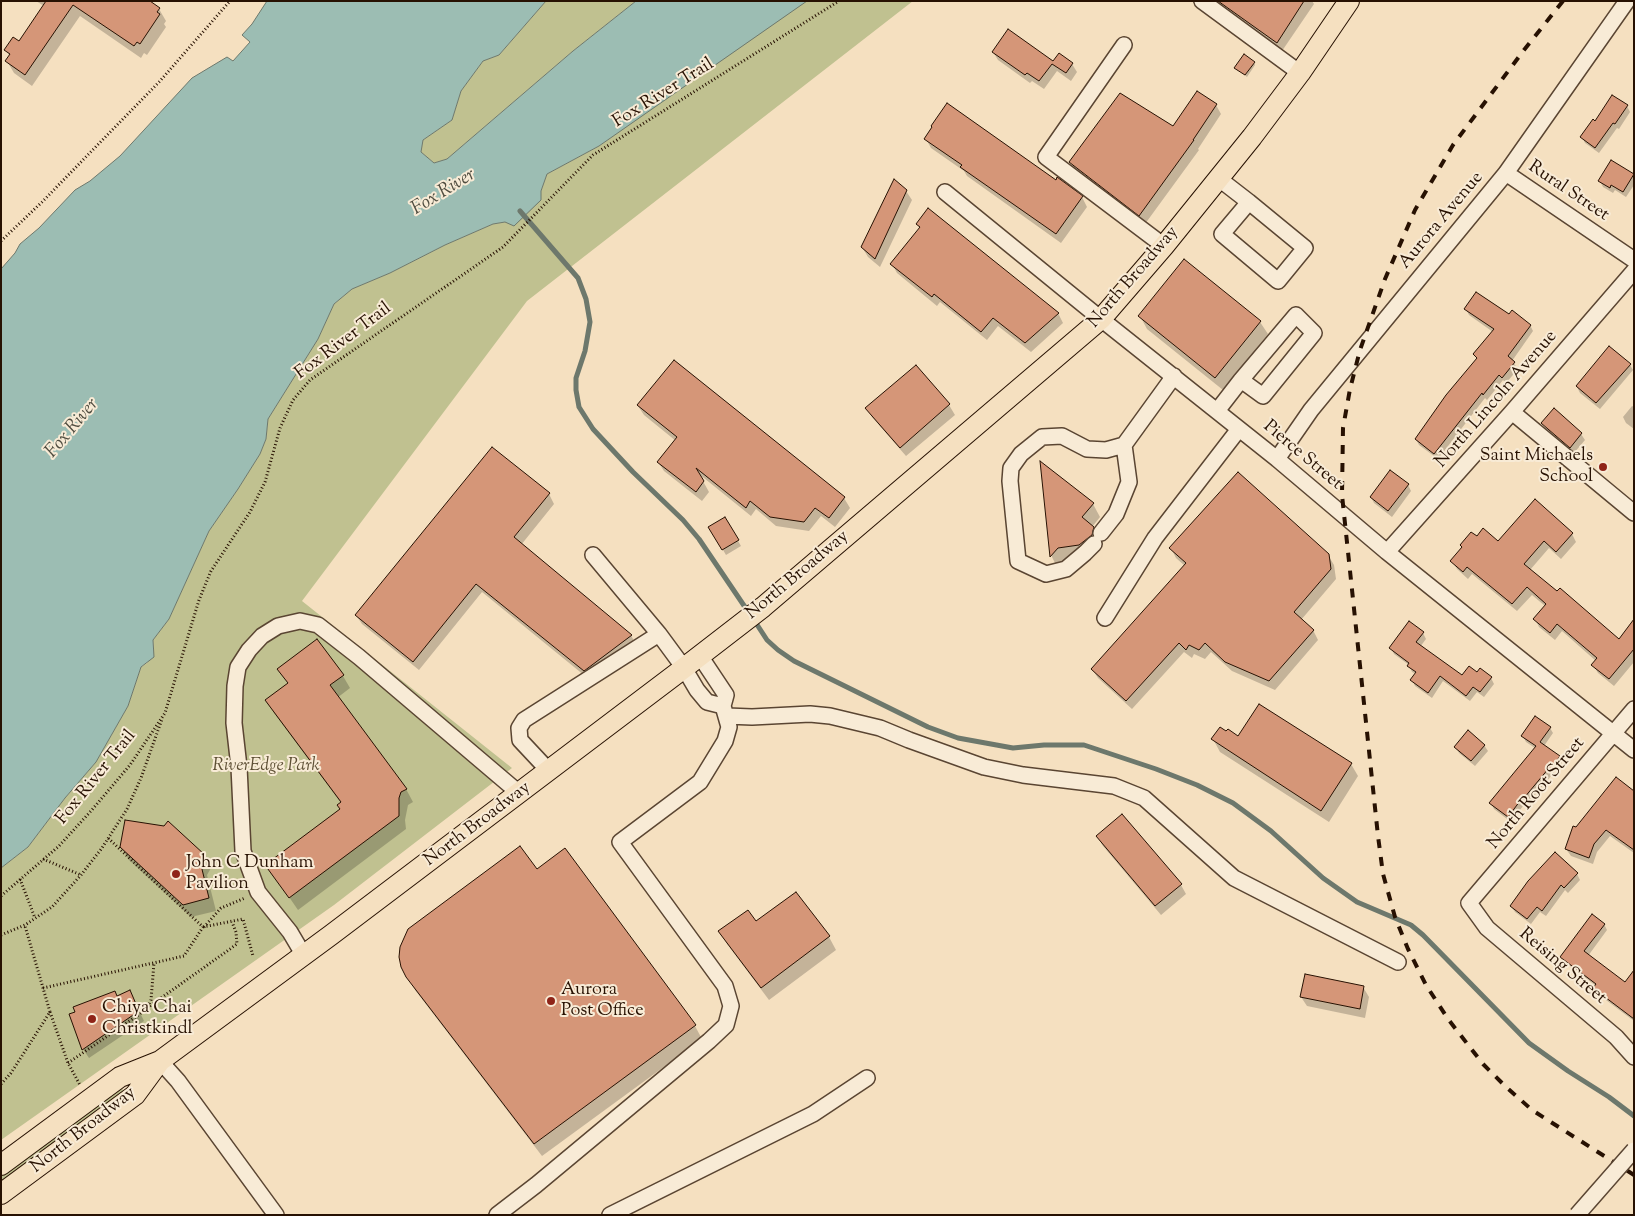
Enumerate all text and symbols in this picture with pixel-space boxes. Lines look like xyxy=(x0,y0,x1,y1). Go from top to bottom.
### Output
street label: Fox River Trail xyxy=(609,54,719,134)
street label: Rural Street xyxy=(1523,157,1613,227)
water label: Fox River xyxy=(408,164,480,222)
street label: Aurora Avenue xyxy=(1395,168,1489,274)
street label: North Broadway xyxy=(1084,223,1184,333)
street label: Fox River Trail xyxy=(292,299,396,385)
street label: North Lincoln Avenue xyxy=(1431,327,1563,473)
water label: Fox River xyxy=(41,394,105,464)
street label: Pierce Street xyxy=(1258,417,1346,495)
place label: Saint Michaels School xyxy=(1480,446,1593,488)
marker: Saint Michaels School xyxy=(1597,461,1609,473)
street label: North Broadway xyxy=(742,527,854,625)
street label: Fox River Trail xyxy=(52,726,142,830)
street label: North Root Street xyxy=(1484,734,1590,854)
park label: RiverEdge Park xyxy=(212,756,320,778)
street label: North Broadway xyxy=(421,778,535,872)
place label: John C Dunham Pavilion xyxy=(186,853,313,896)
marker: John C Dunham Pavilion xyxy=(170,868,182,880)
street label: Reising Street xyxy=(1514,924,1610,1010)
place label: Aurora Post Office xyxy=(561,980,644,1022)
marker: Aurora Post Office xyxy=(545,995,557,1007)
place label: Chiya Chai Christkindl xyxy=(102,998,193,1040)
marker: Chiya Chai Christkindl xyxy=(86,1013,98,1025)
street label: North Broadway xyxy=(27,1083,141,1179)

